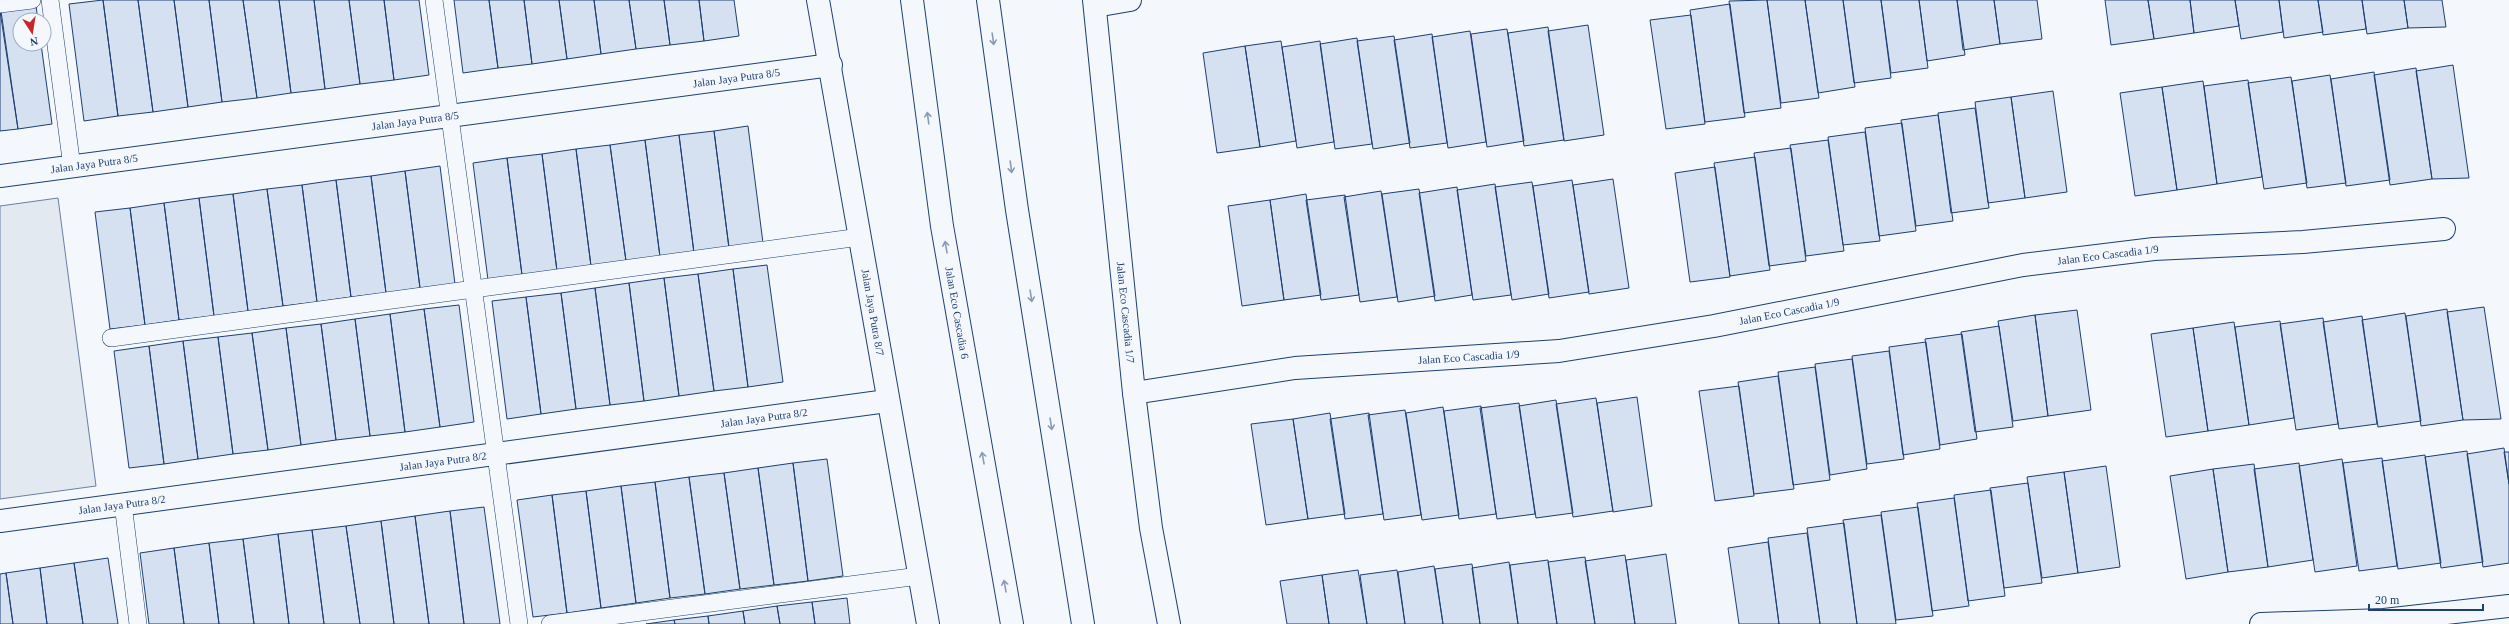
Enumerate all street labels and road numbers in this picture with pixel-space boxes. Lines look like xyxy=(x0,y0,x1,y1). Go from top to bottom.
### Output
street label: Jalan Jaya Putra 8/5 xyxy=(692,66,781,89)
street label: Jalan Jaya Putra 8/5 xyxy=(371,109,460,132)
street label: Jalan Jaya Putra 8/5 xyxy=(50,152,139,175)
street label: Jalan Eco Cascadia 1/9 xyxy=(2057,243,2159,267)
street label: Jalan Eco Cascadia 1/7 xyxy=(1115,261,1137,364)
street label: Jalan Eco Cascadia 6 xyxy=(943,266,971,360)
street label: Jalan Jaya Putra 8/7 xyxy=(860,268,887,357)
street label: Jalan Eco Cascadia 1/9 xyxy=(1738,295,1841,327)
street label: Jalan Eco Cascadia 1/9 xyxy=(1418,348,1520,366)
street label: Jalan Jaya Putra 8/2 xyxy=(720,406,808,429)
street label: Jalan Jaya Putra 8/2 xyxy=(399,449,487,473)
street label: Jalan Jaya Putra 8/2 xyxy=(78,493,166,516)

